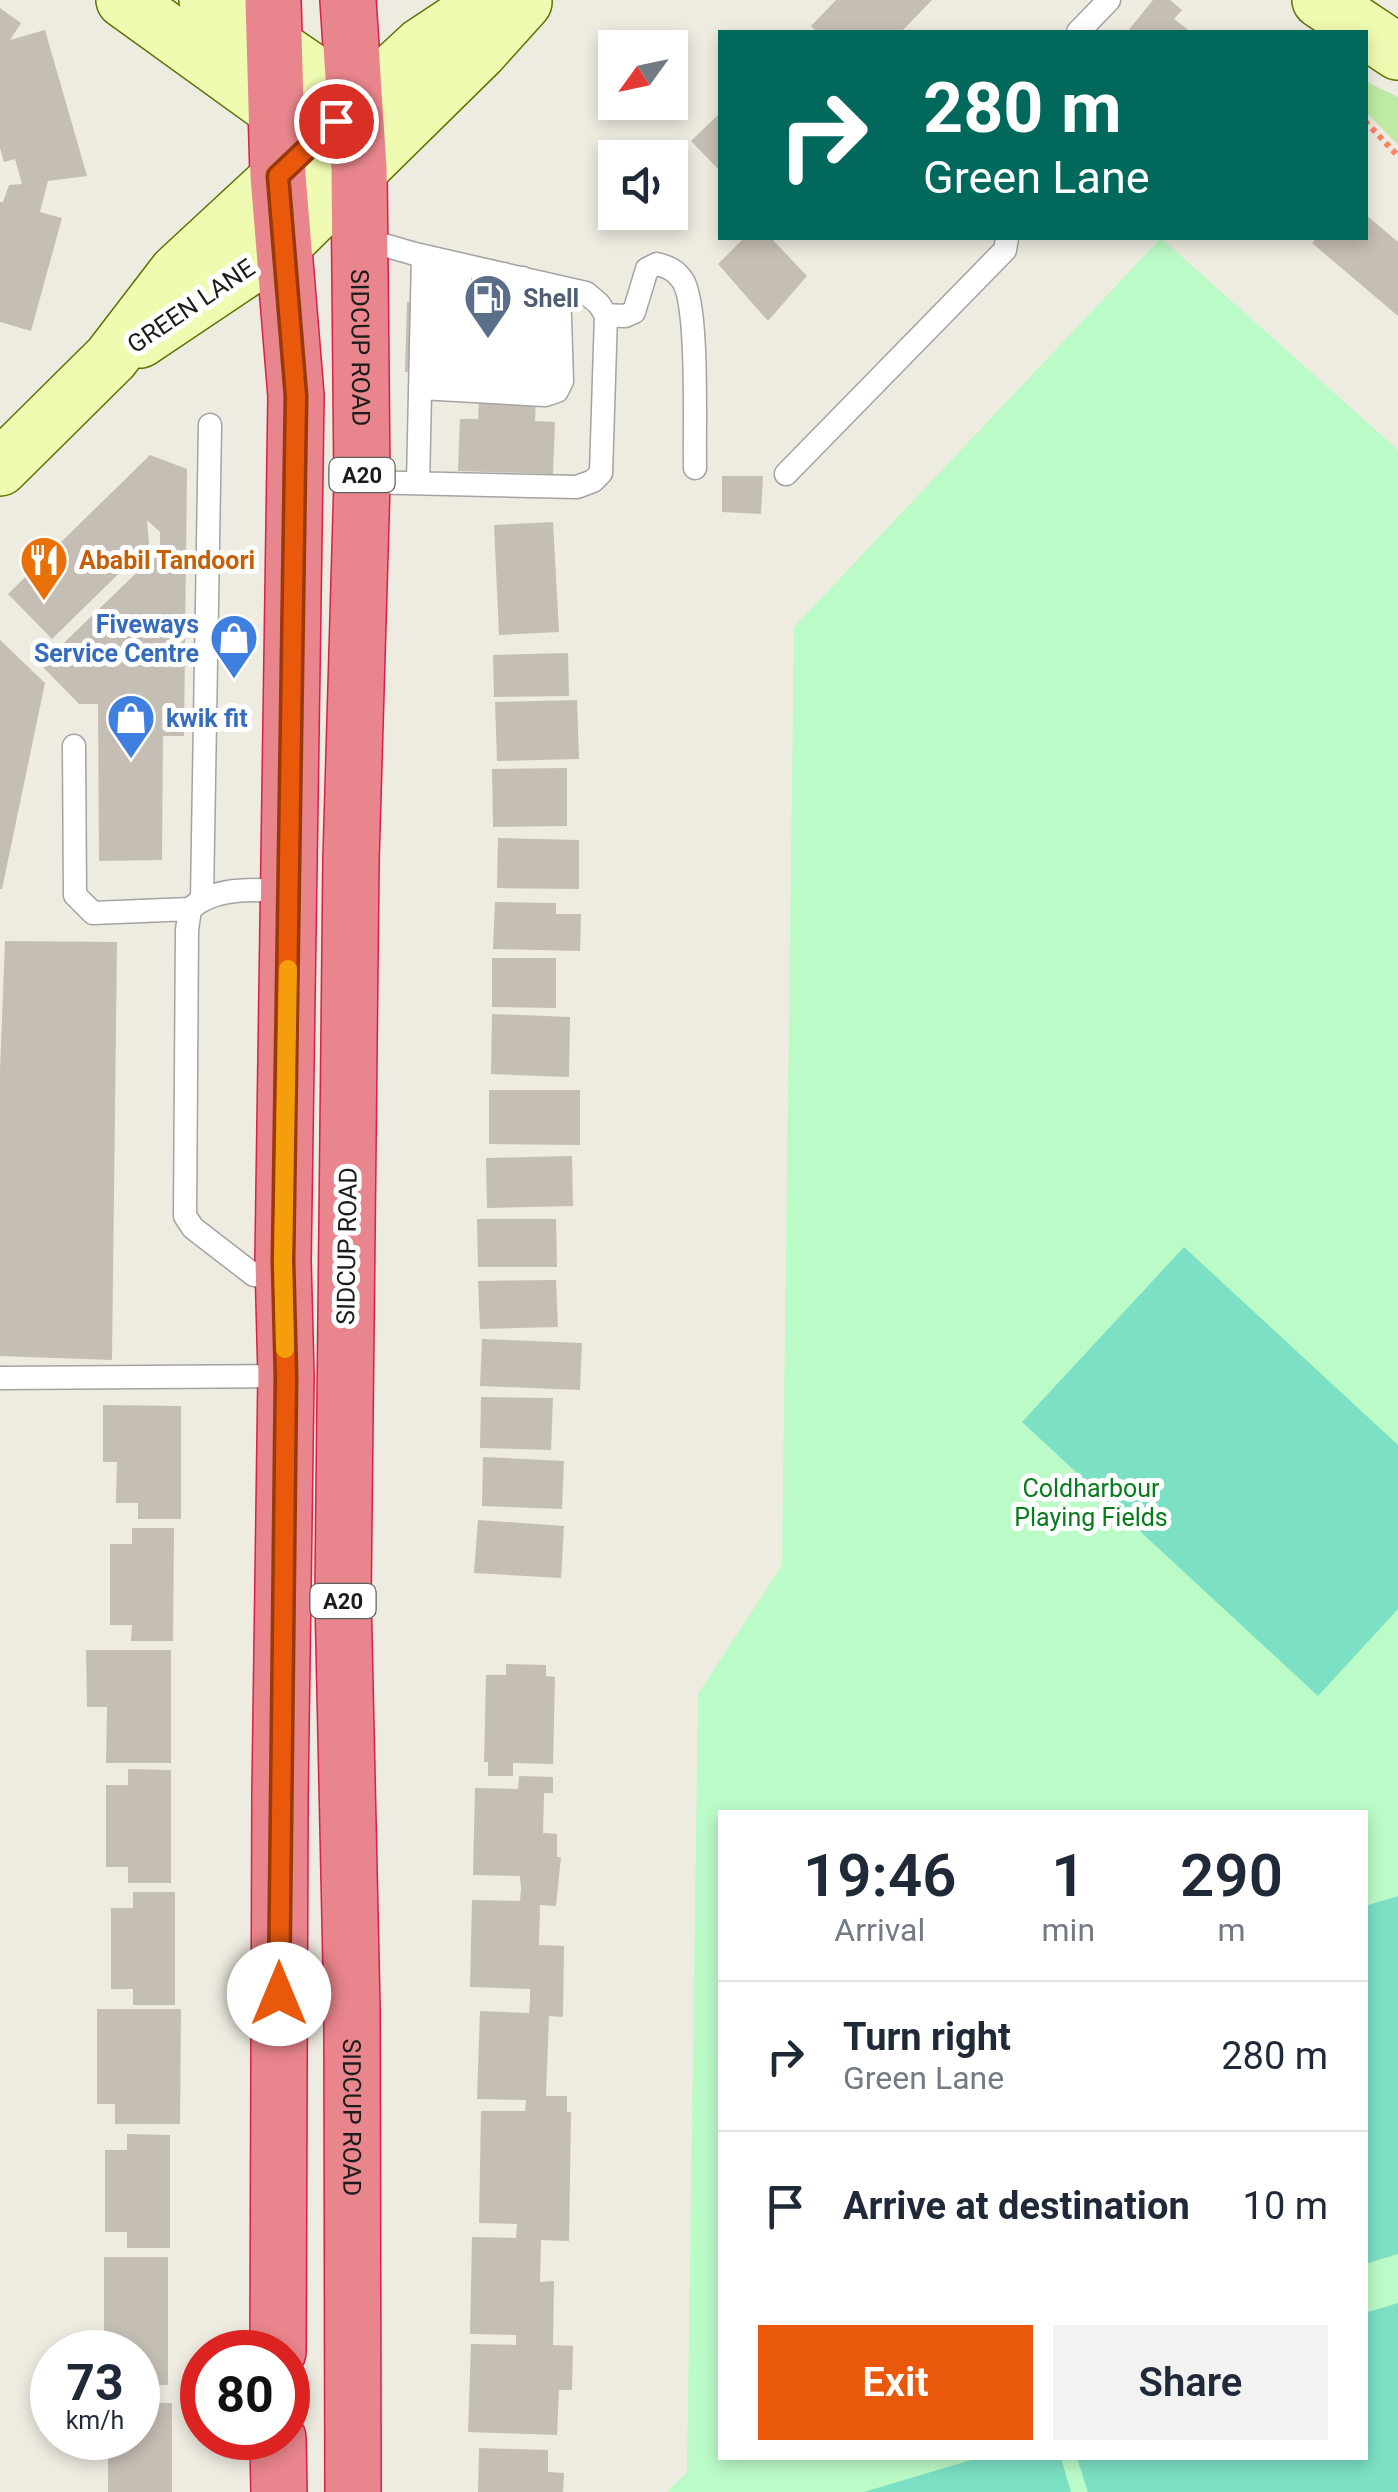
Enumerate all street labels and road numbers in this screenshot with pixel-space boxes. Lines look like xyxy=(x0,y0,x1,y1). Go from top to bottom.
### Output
street label: GREEN LANE xyxy=(122,253,260,359)
street label: SIDCUP ROAD xyxy=(345,269,376,427)
road number: A20 xyxy=(330,458,394,492)
street label: SIDCUP ROAD xyxy=(331,1167,363,1325)
road number: A20 xyxy=(310,1584,376,1618)
street label: SIDCUP ROAD xyxy=(338,2038,367,2196)

